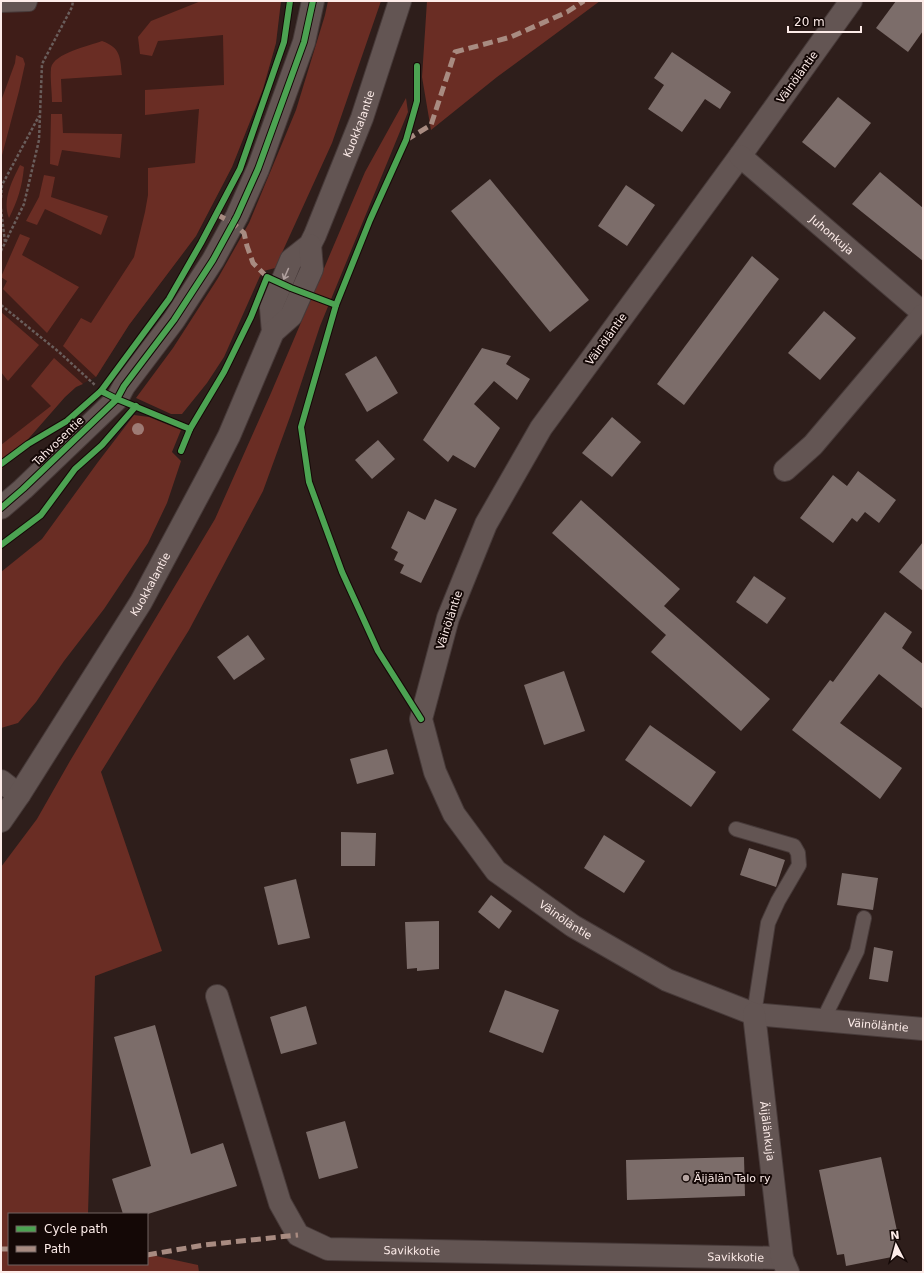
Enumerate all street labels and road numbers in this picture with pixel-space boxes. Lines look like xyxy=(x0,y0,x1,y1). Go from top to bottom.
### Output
street label: Väinöläntie xyxy=(774,49,821,106)
street label: Kuokkalantie xyxy=(341,89,378,159)
street label: Juhonkuja xyxy=(806,212,856,258)
street label: Väinöläntie xyxy=(583,311,630,368)
street label: Tahvosentie xyxy=(30,414,87,469)
street label: Kuokkalantie xyxy=(128,550,173,619)
street label: Väinöläntie xyxy=(434,589,465,651)
street label: Väinöläntie xyxy=(536,898,594,943)
street label: Väinöläntie xyxy=(847,1016,909,1035)
street label: Äijälänkuja xyxy=(757,1101,777,1162)
street label: Savikkotie xyxy=(383,1244,440,1258)
street label: Savikkotie xyxy=(707,1251,764,1265)

